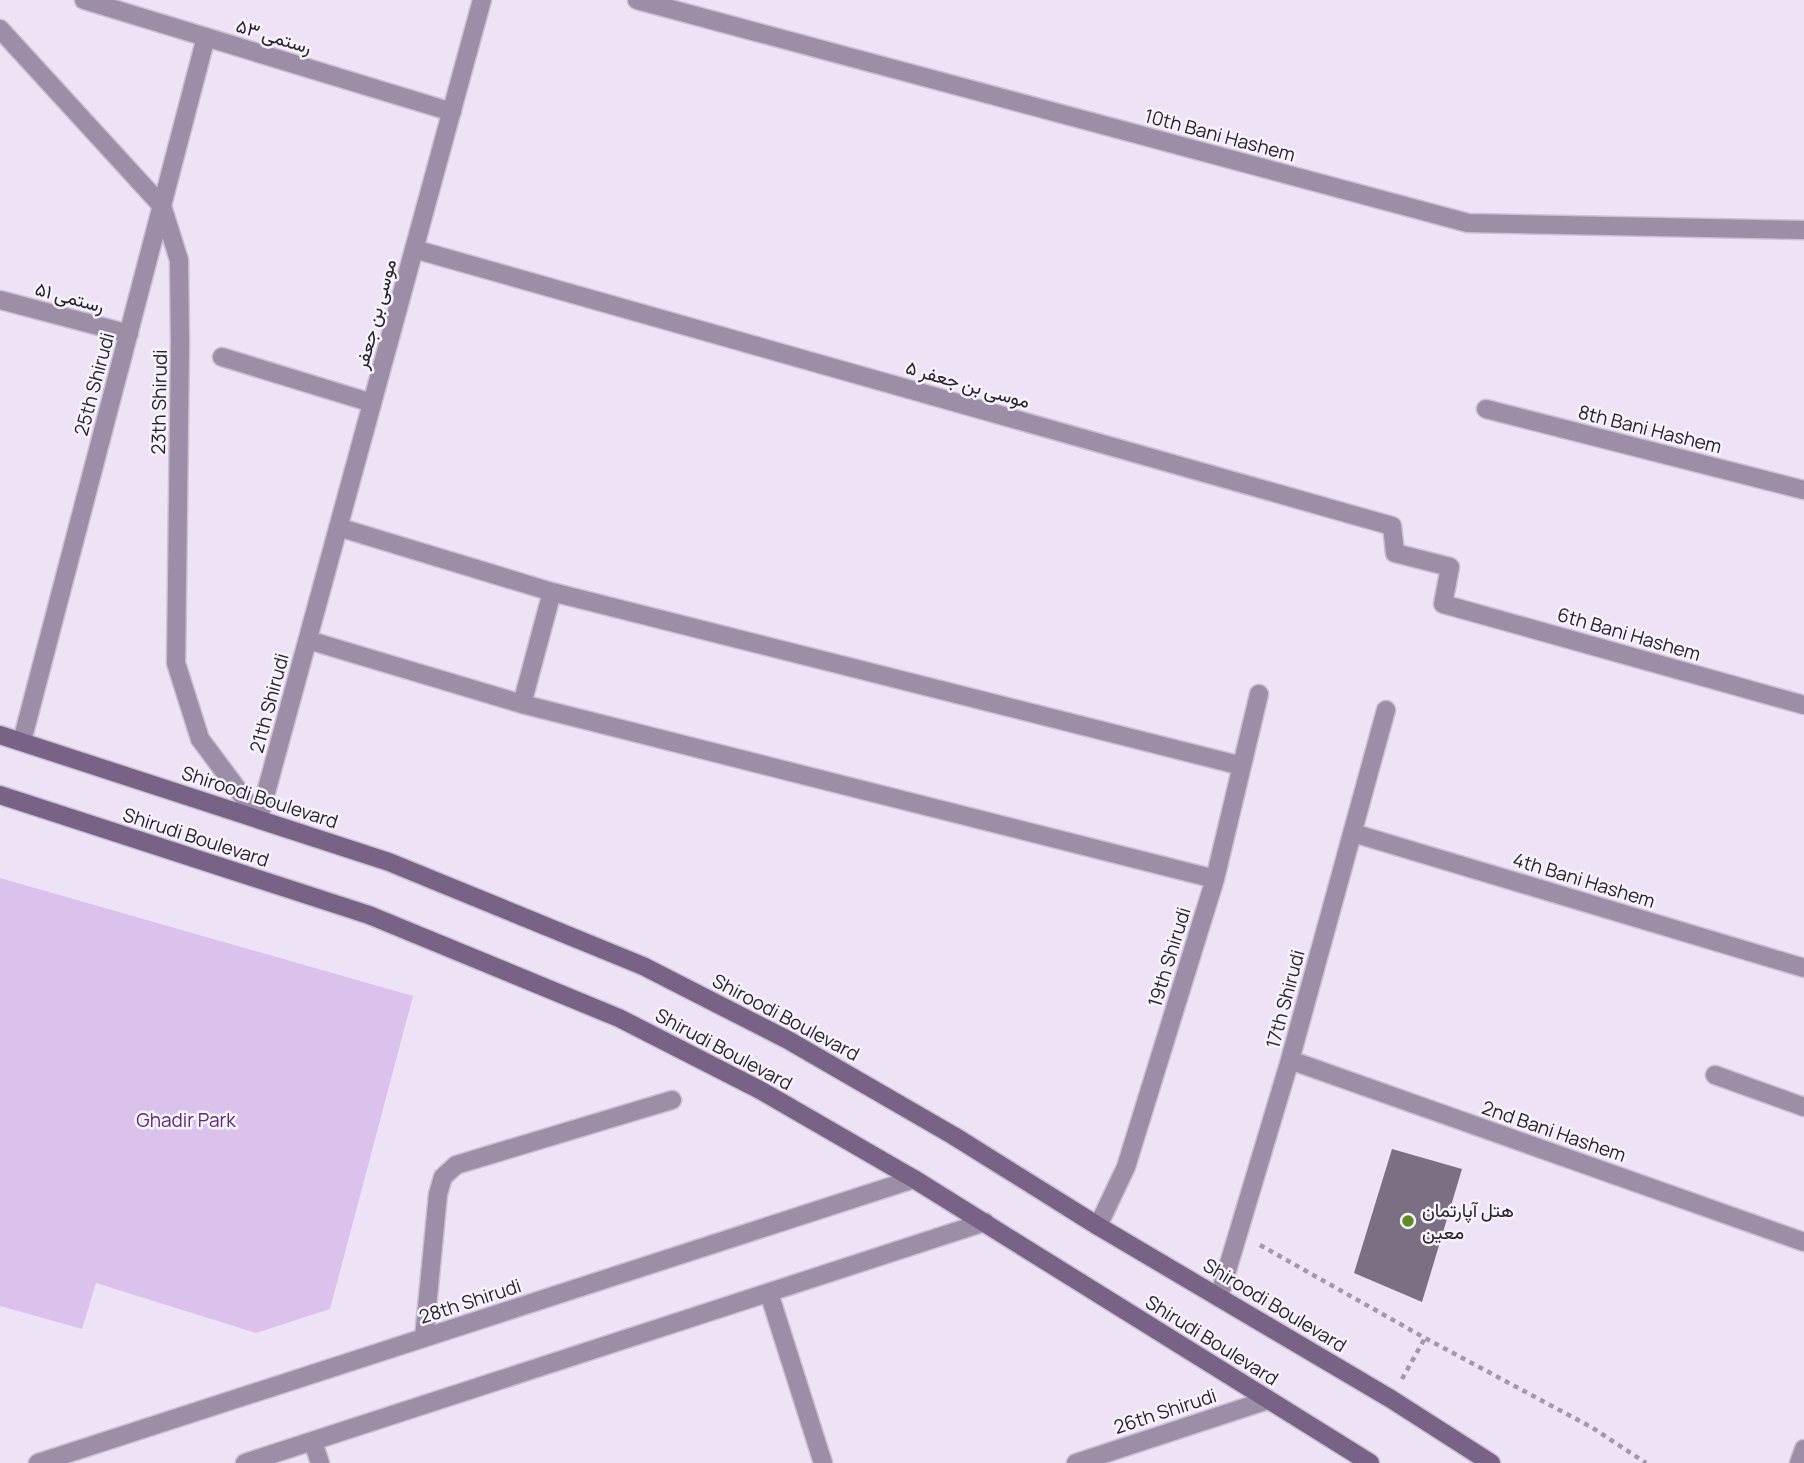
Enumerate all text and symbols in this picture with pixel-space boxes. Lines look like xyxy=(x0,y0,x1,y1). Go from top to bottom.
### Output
street label: رستمی ۵۳ xyxy=(233,12,315,60)
street label: 10th Bani Hashem xyxy=(1142,102,1298,168)
street label: موسی بن جعفر xyxy=(348,256,402,373)
street label: رستمی ۵۱ xyxy=(32,275,108,319)
street label: 25th Shirudi xyxy=(68,330,120,438)
street label: 23th Shirudi xyxy=(145,349,173,455)
street label: موسی بن جعفر ۵ xyxy=(903,354,1033,414)
street label: 8th Bani Hashem xyxy=(1575,399,1725,459)
street label: 6th Bani Hashem xyxy=(1554,601,1704,667)
street label: 21th Shirudi xyxy=(243,650,295,756)
street label: Shiroodi Boulevard xyxy=(178,759,342,835)
street label: Shirudi Boulevard xyxy=(120,801,272,873)
street label: 4th Bani Hashem xyxy=(1510,846,1658,914)
street label: 19th Shirudi xyxy=(1141,904,1197,1010)
street label: 17th Shirudi xyxy=(1259,947,1311,1051)
street label: Shiroodi Boulevard xyxy=(708,967,864,1067)
street label: Shirudi Boulevard xyxy=(651,1002,797,1096)
street label: 2nd Bani Hashem xyxy=(1479,1094,1629,1168)
park label: Ghadir Park xyxy=(136,1107,236,1133)
place label: هتل آپارتمان معین xyxy=(1422,1197,1514,1245)
marker: هتل آپارتمان معین xyxy=(1400,1213,1416,1229)
street label: Shiroodi Boulevard xyxy=(1198,1252,1352,1358)
street label: 28th Shirudi xyxy=(416,1272,524,1330)
street label: Shirudi Boulevard xyxy=(1141,1289,1283,1391)
street label: 26th Shirudi xyxy=(1110,1382,1220,1440)

